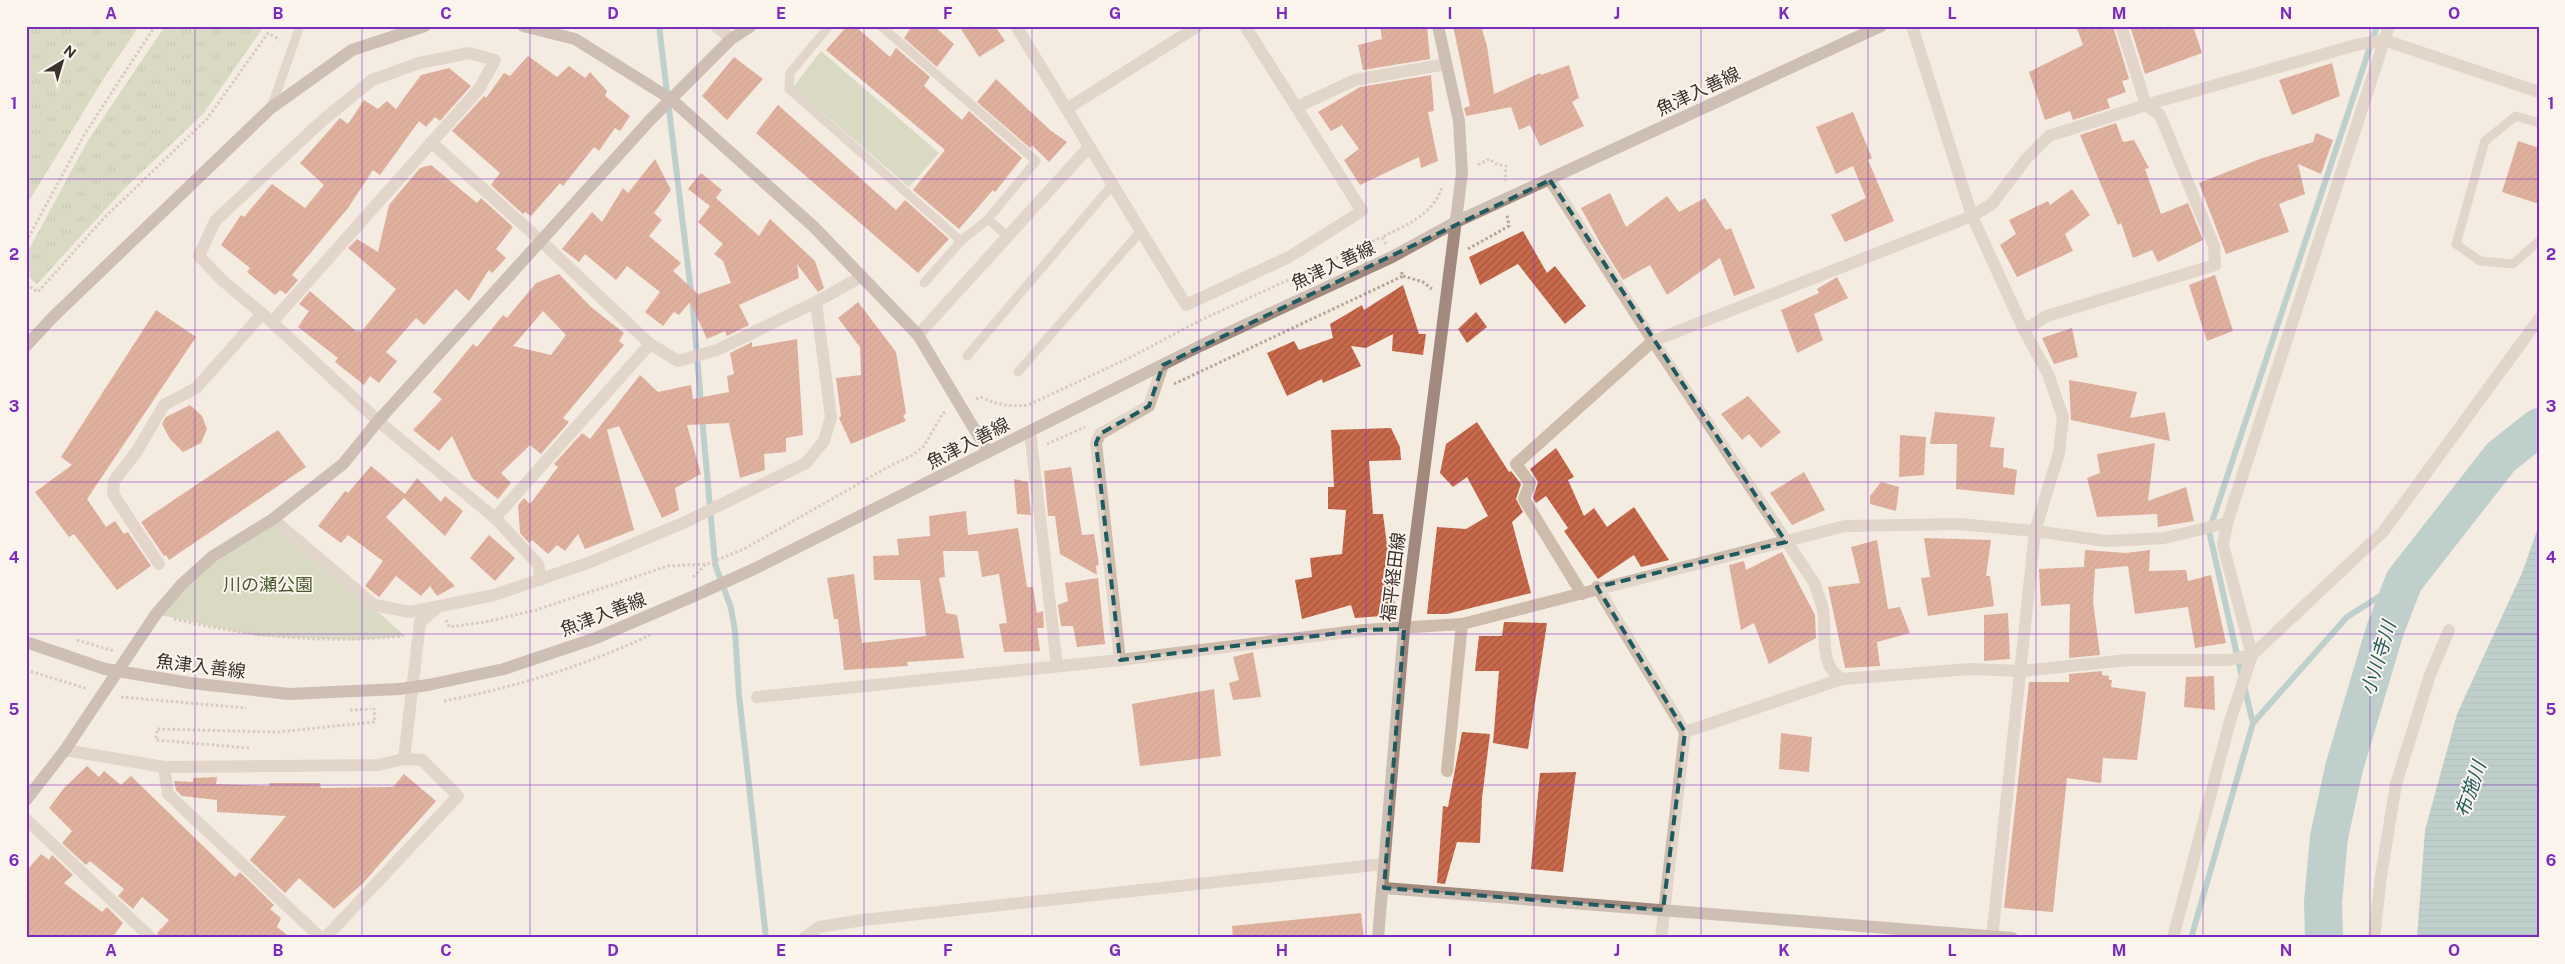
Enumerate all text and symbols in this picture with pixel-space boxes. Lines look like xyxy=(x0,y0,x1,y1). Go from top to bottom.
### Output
text: A xyxy=(105,4,117,23)
text: B xyxy=(273,4,284,23)
text: C xyxy=(440,4,452,23)
text: D xyxy=(607,4,619,23)
text: E xyxy=(776,4,786,23)
text: F xyxy=(943,4,953,23)
text: G xyxy=(1109,4,1121,23)
text: H xyxy=(1276,4,1288,23)
text: I xyxy=(1448,4,1452,23)
text: J xyxy=(1614,4,1620,23)
text: K xyxy=(1778,4,1790,23)
text: L xyxy=(1947,4,1957,23)
text: M xyxy=(2112,4,2126,23)
text: N xyxy=(2280,4,2292,23)
text: O xyxy=(2448,4,2460,23)
north arrow xyxy=(38,38,88,88)
text: N xyxy=(61,42,79,61)
street label: 魚津入善線 xyxy=(1653,62,1743,120)
text: 1 xyxy=(11,94,17,113)
text: 1 xyxy=(2548,94,2554,113)
street label: 魚津入善線 xyxy=(1288,236,1378,294)
text: 2 xyxy=(9,245,19,264)
text: 2 xyxy=(2546,245,2556,264)
text: 3 xyxy=(9,397,19,416)
text: 3 xyxy=(2546,397,2556,416)
street label: 魚津入善線 xyxy=(923,413,1013,473)
street label: 福平経田線 xyxy=(1377,531,1409,623)
text: 4 xyxy=(9,548,20,567)
text: 4 xyxy=(2546,548,2557,567)
park label: 川の瀬公園 xyxy=(223,574,313,595)
street label: 魚津入善線 xyxy=(557,588,649,640)
water label: 小川寺川 xyxy=(2356,617,2400,698)
street label: 魚津入善線 xyxy=(155,650,247,682)
text: 5 xyxy=(9,700,20,719)
text: 5 xyxy=(2546,700,2557,719)
water label: 布施川 xyxy=(2450,757,2490,820)
text: 6 xyxy=(9,851,19,870)
text: 6 xyxy=(2546,851,2556,870)
text: A xyxy=(105,941,117,960)
text: B xyxy=(273,941,284,960)
text: C xyxy=(440,941,452,960)
text: D xyxy=(607,941,619,960)
text: E xyxy=(776,941,786,960)
text: F xyxy=(943,941,953,960)
text: G xyxy=(1109,941,1121,960)
text: H xyxy=(1276,941,1288,960)
text: I xyxy=(1448,941,1452,960)
text: J xyxy=(1614,941,1620,960)
text: K xyxy=(1778,941,1790,960)
text: L xyxy=(1947,941,1957,960)
text: M xyxy=(2112,941,2126,960)
text: N xyxy=(2280,941,2292,960)
text: O xyxy=(2448,941,2460,960)

